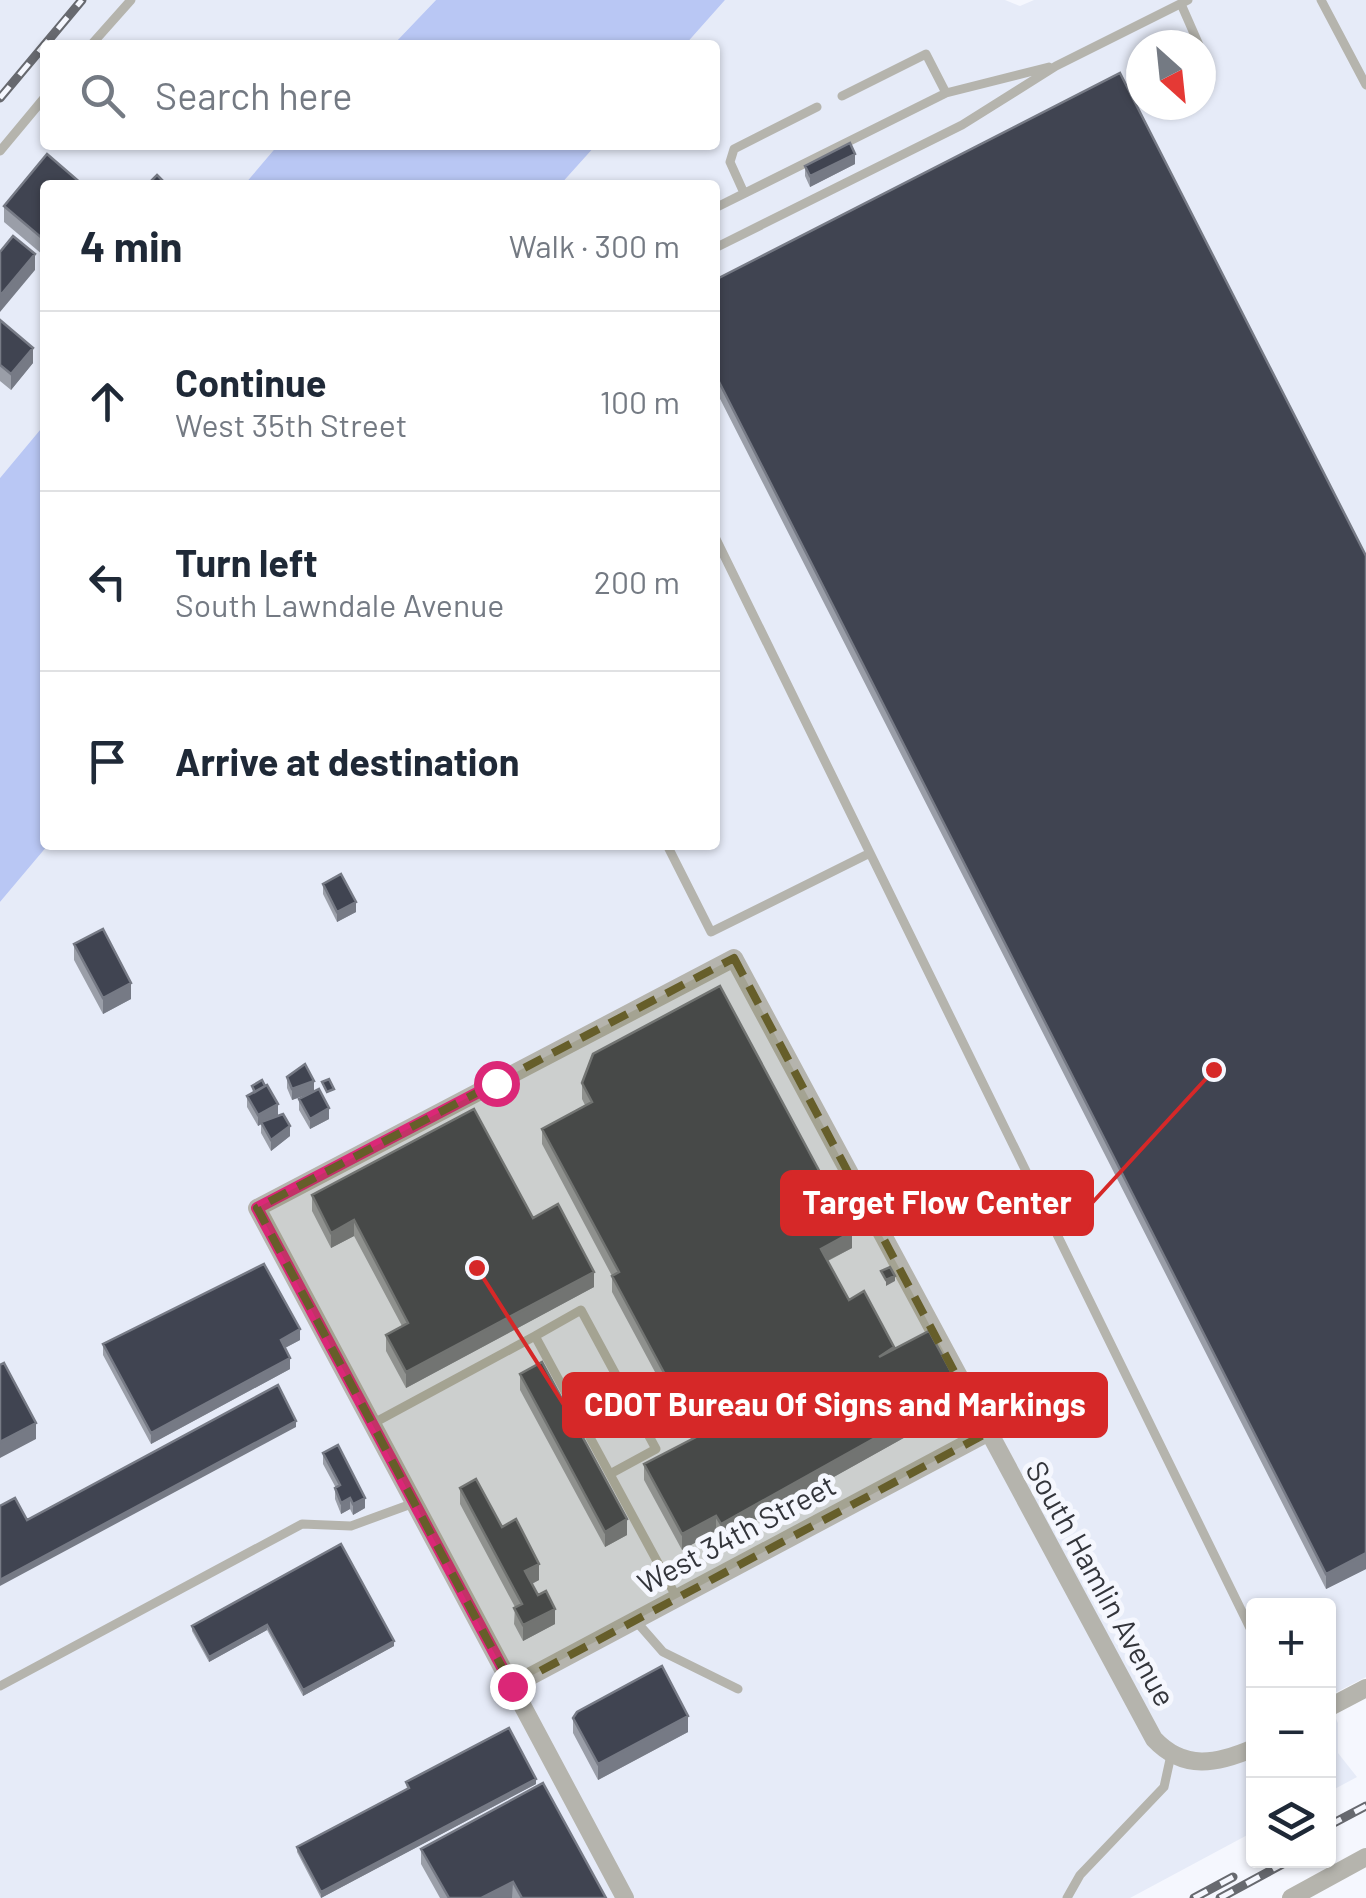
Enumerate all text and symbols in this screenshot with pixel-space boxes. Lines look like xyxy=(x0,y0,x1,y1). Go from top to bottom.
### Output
north arrow xyxy=(1126,30,1216,120)
search box xyxy=(40,40,720,150)
icon: search xyxy=(75,68,130,123)
text: Search here xyxy=(155,72,353,118)
text: 4 min xyxy=(80,220,183,270)
text: Walk · 300 m xyxy=(509,226,680,264)
text: Continue xyxy=(175,359,326,405)
icon: ahead xyxy=(80,374,135,429)
text: 100 m xyxy=(600,382,680,420)
text: West 35th Street xyxy=(175,405,407,443)
text: Turn left xyxy=(175,539,318,585)
icon: left xyxy=(80,554,135,609)
text: 200 m xyxy=(594,562,680,600)
text: South Lawndale Avenue xyxy=(175,585,504,623)
icon: arrive xyxy=(80,734,135,789)
text: Arrive at destination xyxy=(175,738,520,784)
route start xyxy=(474,1061,520,1107)
callout: Target Flow Center xyxy=(782,1172,1092,1234)
text: Target Flow Center xyxy=(802,1182,1072,1220)
callout: CDOT Bureau Of Signs and Markings xyxy=(564,1374,1106,1436)
text: CDOT Bureau Of Signs and Markings xyxy=(584,1384,1086,1422)
street label: South Hamlin Avenue xyxy=(1019,1454,1184,1712)
street label: West 34th Street xyxy=(631,1466,841,1601)
map controls xyxy=(1246,1598,1336,1868)
button: + xyxy=(1246,1598,1336,1688)
route end xyxy=(490,1664,536,1710)
button: − xyxy=(1246,1688,1336,1778)
button: layers xyxy=(1246,1778,1336,1868)

